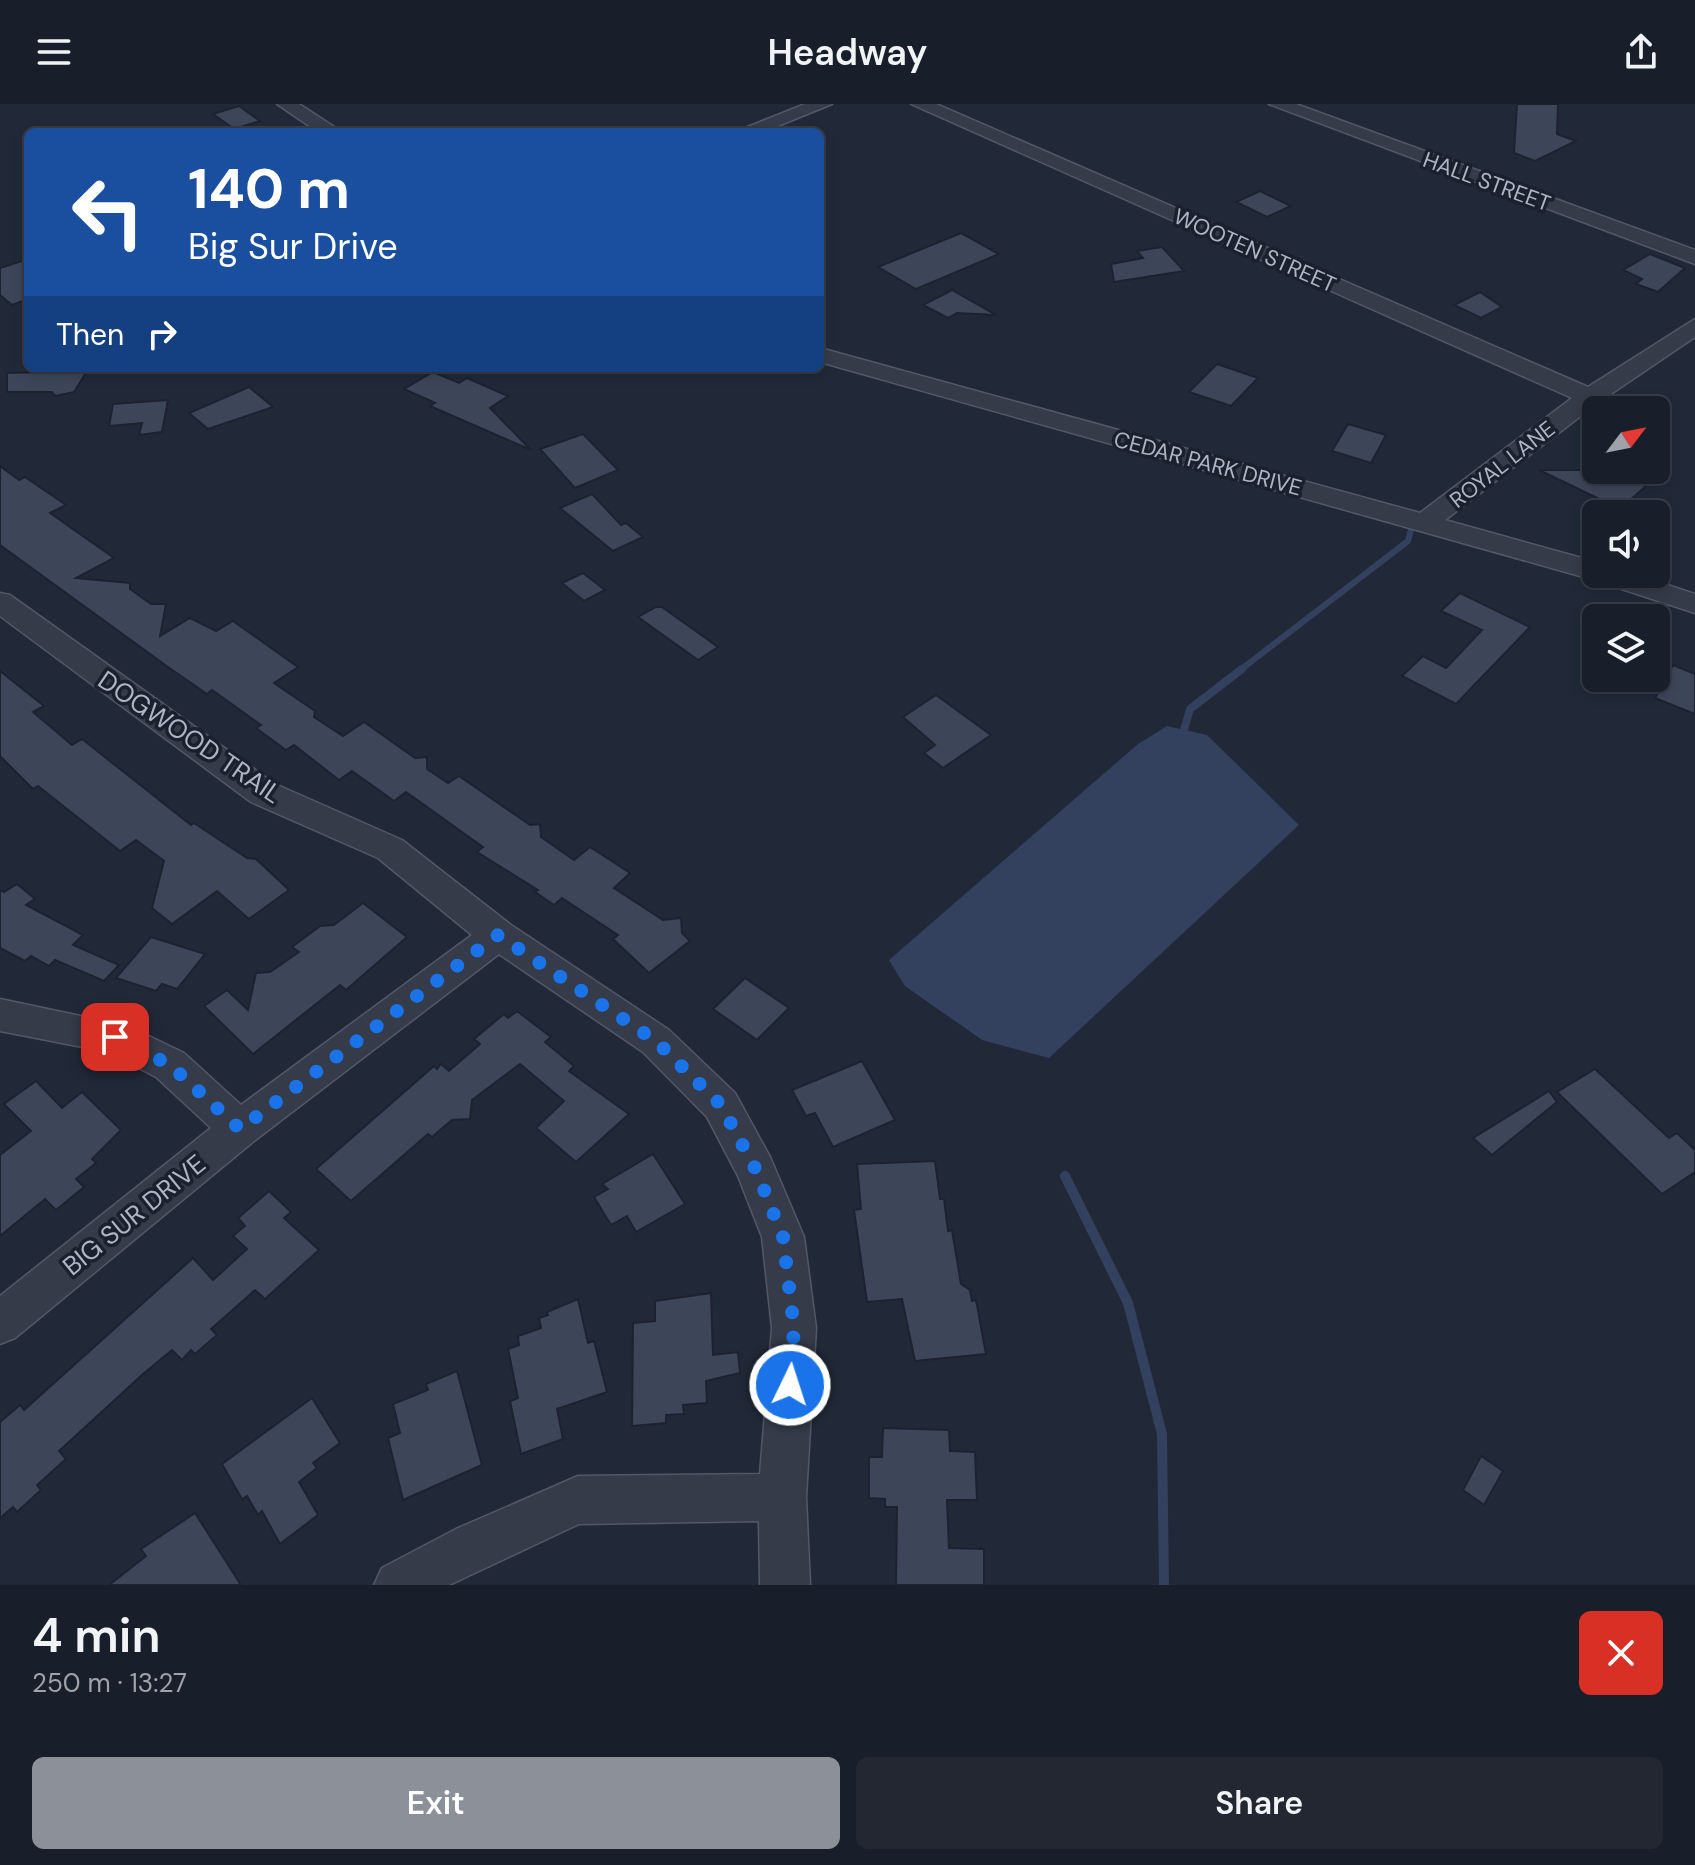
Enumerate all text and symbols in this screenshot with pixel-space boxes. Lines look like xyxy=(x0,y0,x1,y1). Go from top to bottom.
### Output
text: Headway xyxy=(768,29,927,76)
icon: menu xyxy=(32,30,76,74)
icon: share xyxy=(1619,30,1663,74)
street label: HALL STREET xyxy=(1419,145,1555,218)
text: 140 m xyxy=(188,152,350,225)
icon: left xyxy=(56,160,160,264)
street label: WOOTEN STREET xyxy=(1169,202,1341,299)
text: Big Sur Drive xyxy=(188,223,398,270)
icon: right xyxy=(140,312,184,356)
text: Then xyxy=(56,315,124,354)
north arrow xyxy=(1582,396,1670,484)
map controls xyxy=(1582,396,1670,692)
street label: ROYAL LANE xyxy=(1444,414,1561,515)
street label: CEDAR PARK DRIVE xyxy=(1111,424,1305,503)
button: sound xyxy=(1582,500,1670,588)
button: layers xyxy=(1582,604,1670,692)
street label: DOGWOOD TRAIL xyxy=(92,663,288,811)
pin xyxy=(81,1003,149,1071)
icon: arrive xyxy=(93,1015,137,1059)
street label: BIG SUR DRIVE xyxy=(56,1147,212,1283)
position arrow xyxy=(748,1343,832,1427)
text: 4 min xyxy=(32,1604,160,1667)
button: close xyxy=(1579,1611,1663,1695)
text: 250 m · 13:27 xyxy=(32,1666,187,1700)
button: Exit xyxy=(32,1757,840,1849)
button: Share xyxy=(856,1757,1663,1849)

